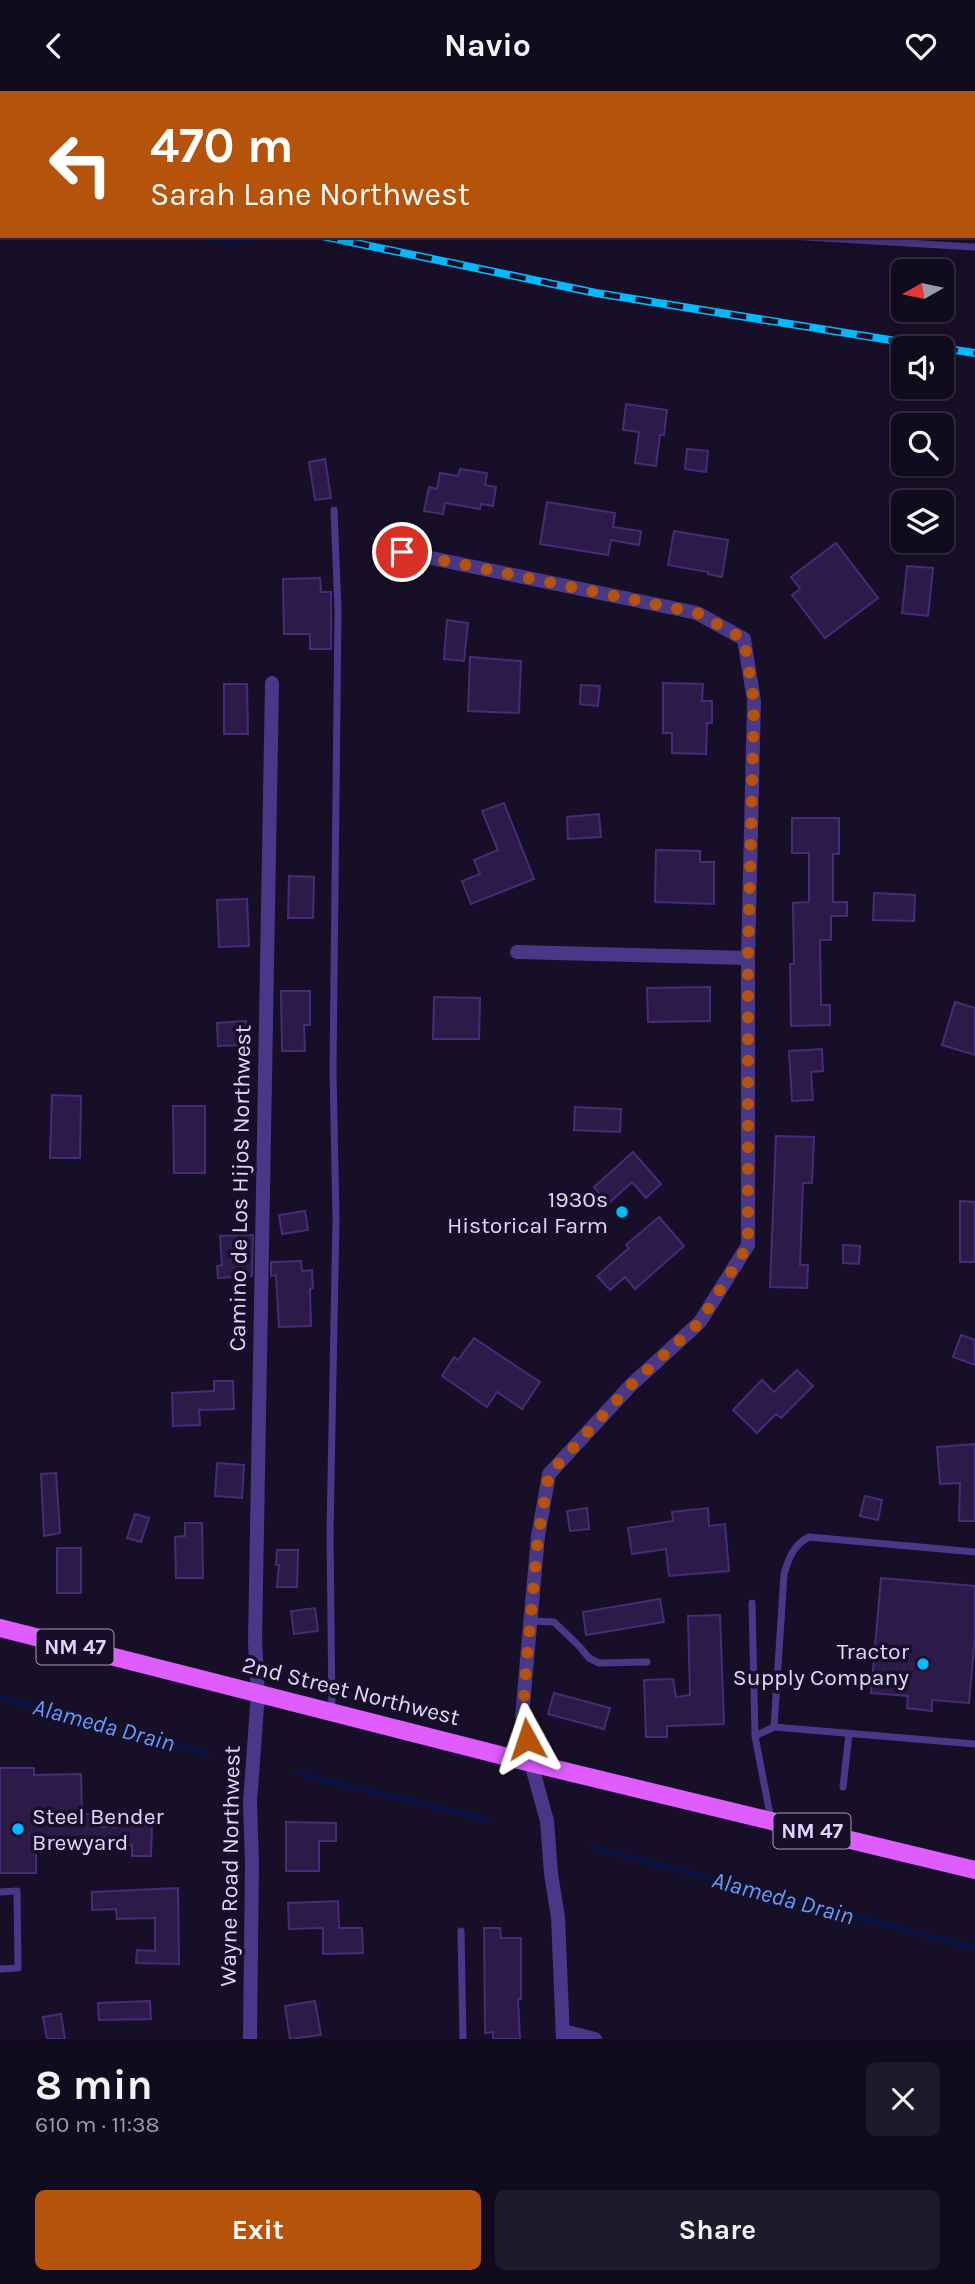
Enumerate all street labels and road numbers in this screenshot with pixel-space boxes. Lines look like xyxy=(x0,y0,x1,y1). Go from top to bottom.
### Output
street label: Camino de Los Hijos Northwest xyxy=(224,1024,256,1352)
road number: NM 47 xyxy=(36,1629,114,1665)
street label: 2nd Street Northwest xyxy=(239,1651,463,1731)
street label: Wayne Road Northwest xyxy=(214,1745,246,1987)
road number: NM 47 xyxy=(774,1813,850,1849)

